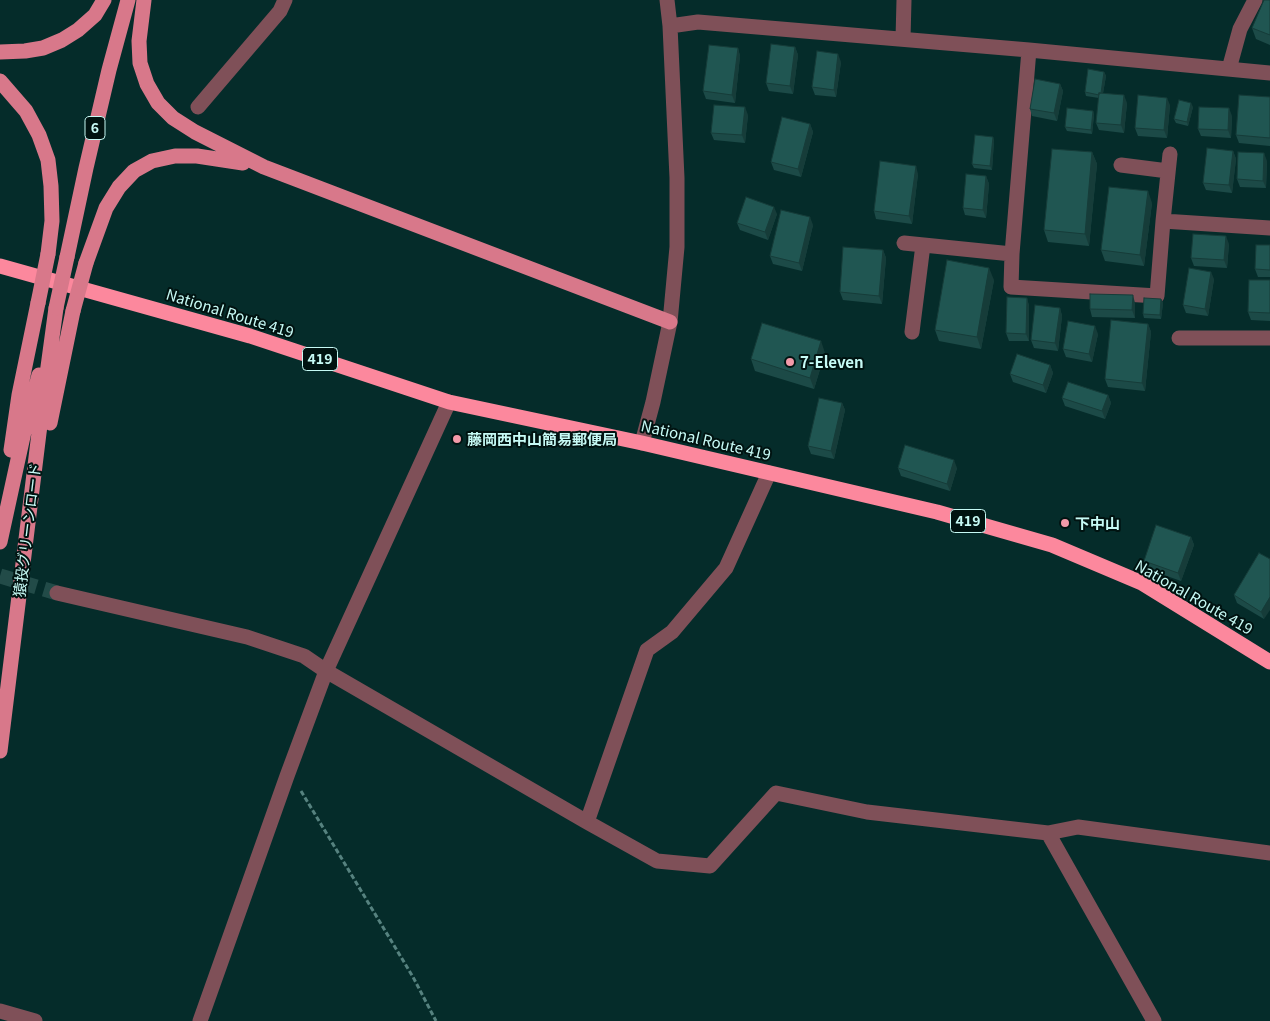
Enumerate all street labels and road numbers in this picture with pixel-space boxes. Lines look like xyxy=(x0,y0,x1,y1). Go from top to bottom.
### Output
road number: 6 xyxy=(85,116,105,140)
street label: National Route 419 xyxy=(164,285,296,341)
road number: 419 xyxy=(302,348,338,370)
street label: National Route 419 xyxy=(639,416,773,464)
street label: 猿投グリーンロード xyxy=(10,462,44,598)
road number: 419 xyxy=(950,510,986,532)
street label: National Route 419 xyxy=(1132,556,1256,638)

